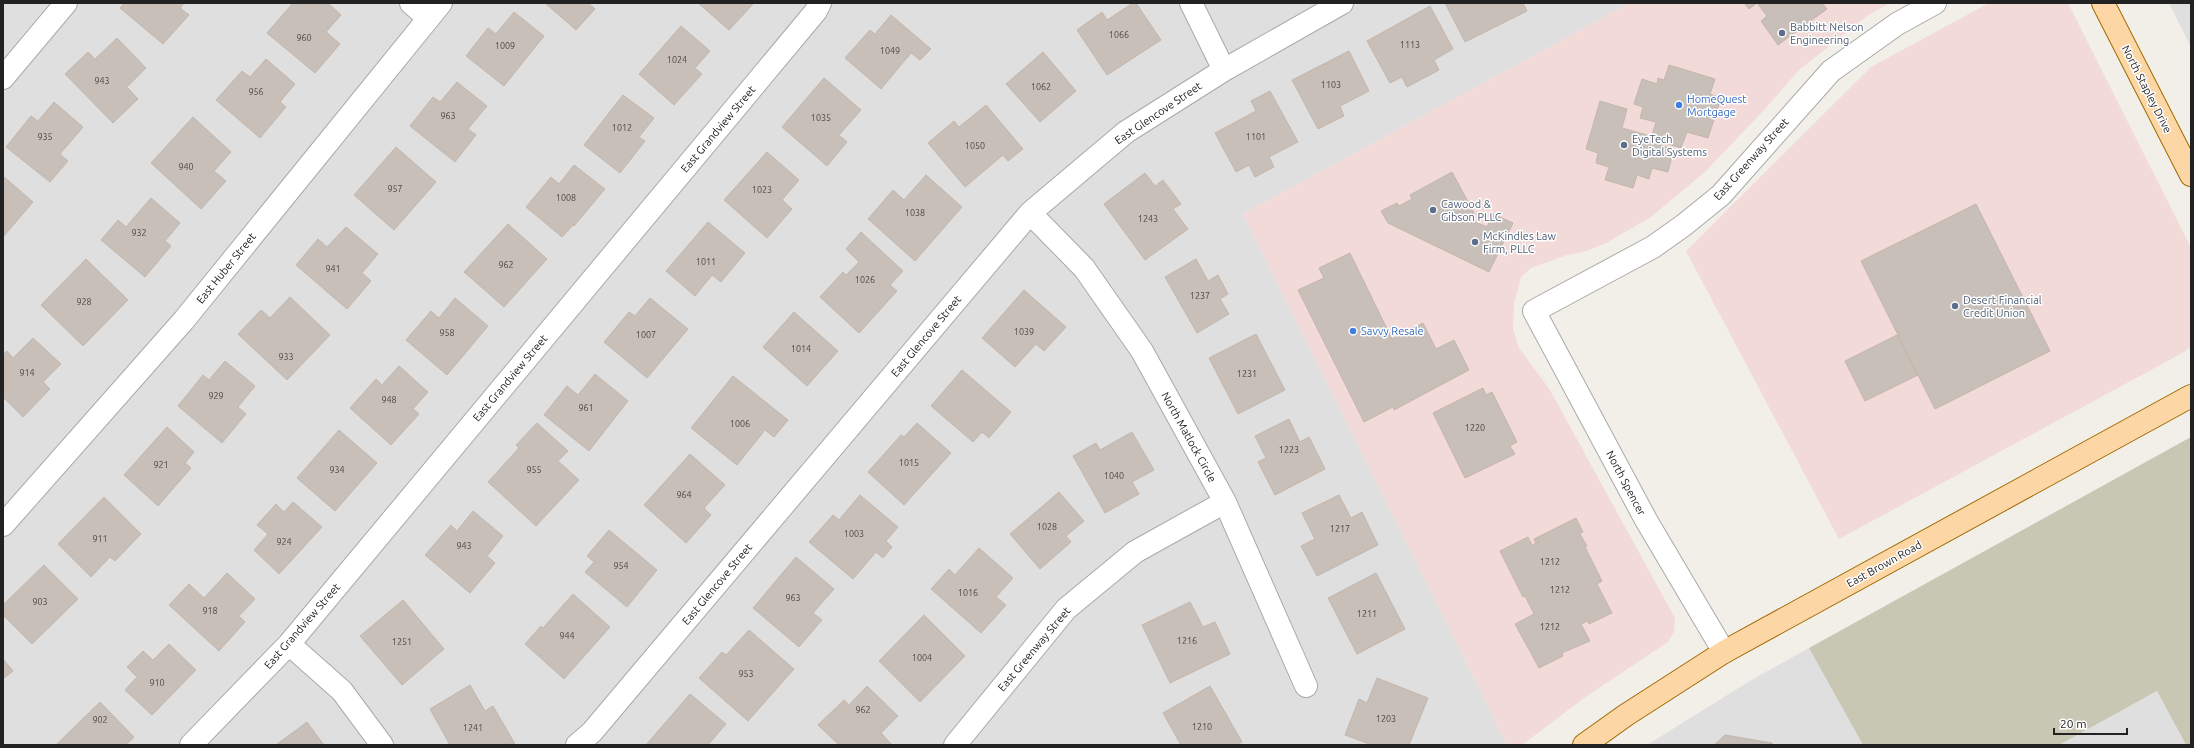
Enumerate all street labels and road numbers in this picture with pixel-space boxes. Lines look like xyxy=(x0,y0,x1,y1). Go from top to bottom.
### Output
street label: North Stapley Drive xyxy=(2120,43,2174,135)
street label: East Glencove Street xyxy=(1112,79,1204,147)
street label: East Grandview Street xyxy=(678,83,758,175)
street label: East Greenway Street xyxy=(1711,115,1791,202)
street label: East Huber Street xyxy=(194,230,259,306)
street label: East Glencove Street xyxy=(889,293,964,379)
street label: East Grandview Street xyxy=(470,332,550,424)
street label: North Matlock Circle xyxy=(1159,390,1219,484)
street label: North Spencer xyxy=(1604,449,1648,518)
street label: East Brown Road xyxy=(1844,538,1924,590)
street label: East Glencove Street xyxy=(680,541,755,627)
street label: East Grandview Street xyxy=(262,580,343,671)
street label: East Greenway Street xyxy=(995,604,1073,693)

